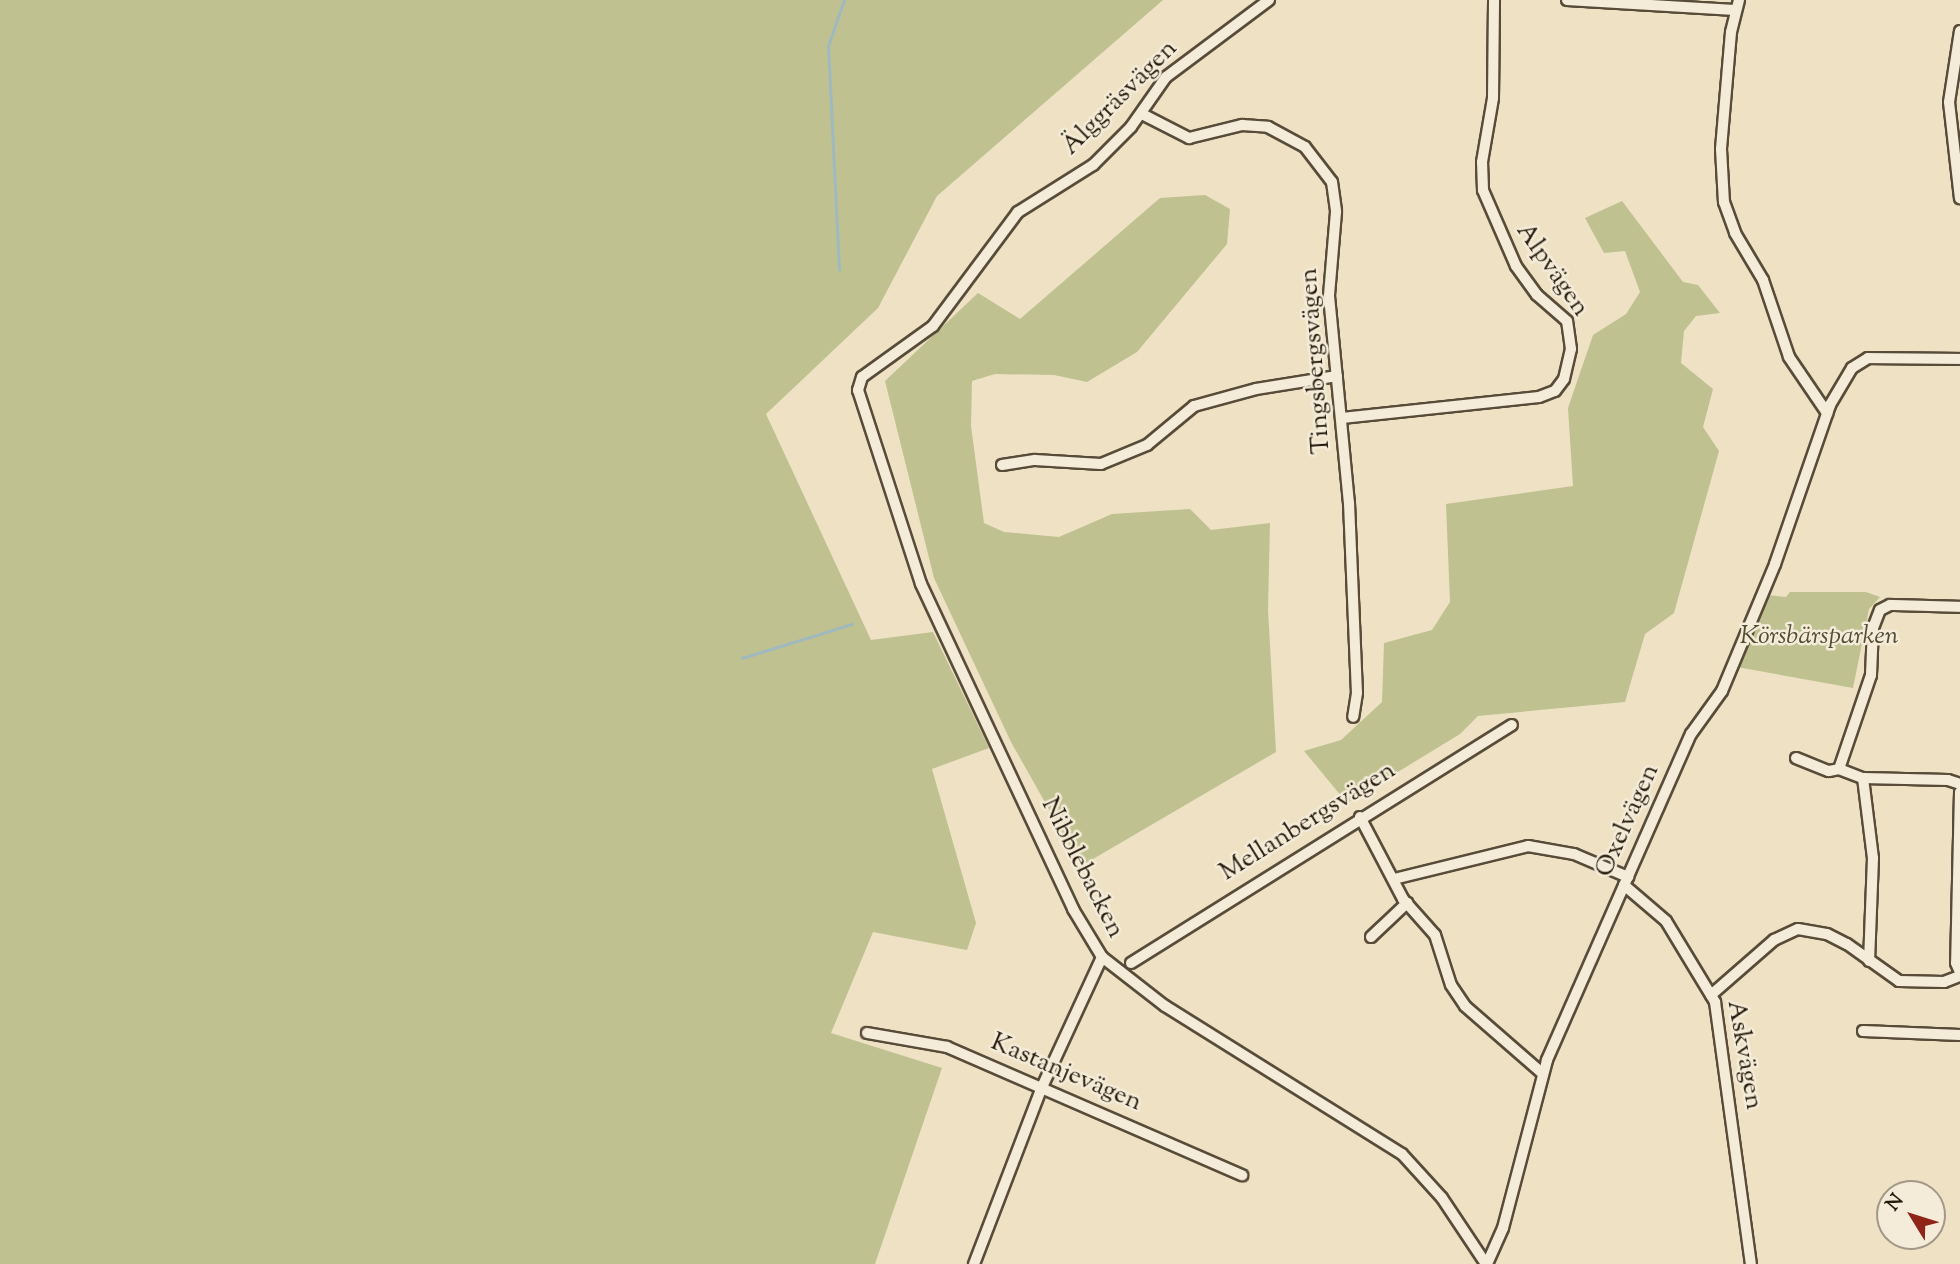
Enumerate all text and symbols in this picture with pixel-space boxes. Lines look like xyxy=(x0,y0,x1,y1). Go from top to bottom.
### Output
street label: Älggräsvägen xyxy=(1056,34,1184,162)
street label: Alpvägen xyxy=(1509,217,1595,323)
street label: Tingsbergsvägen xyxy=(1294,267,1338,455)
park label: Körsbärsparken xyxy=(1740,621,1898,653)
street label: Mellanbergsvägen xyxy=(1214,755,1402,889)
street label: Oxelvägen xyxy=(1589,760,1667,882)
street label: Nibblebacken xyxy=(1033,793,1131,943)
street label: Askvägen xyxy=(1719,998,1769,1112)
street label: Kastanjevägen xyxy=(986,1027,1146,1119)
north arrow xyxy=(1876,1180,1946,1250)
text: N xyxy=(1880,1189,1911,1217)

